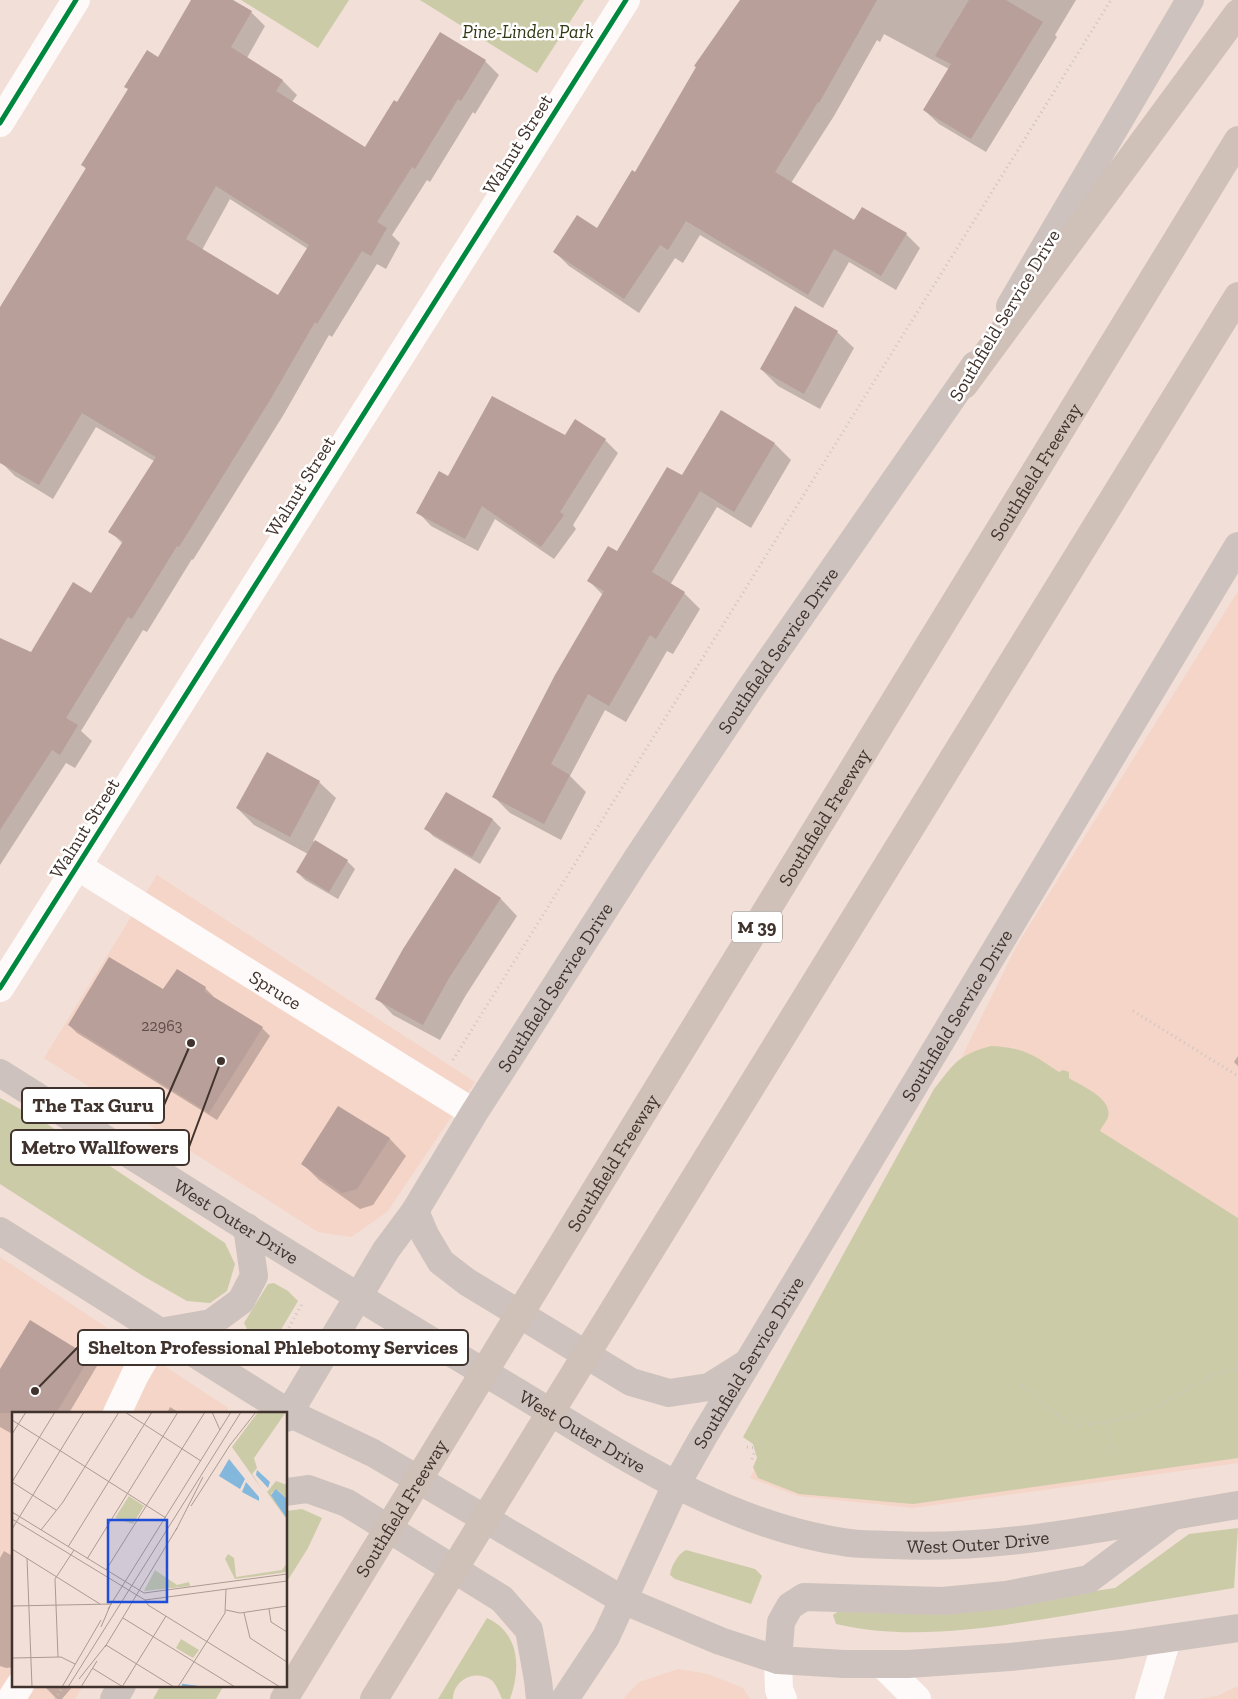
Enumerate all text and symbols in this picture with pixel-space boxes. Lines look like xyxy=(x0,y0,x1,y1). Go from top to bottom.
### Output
park label: Pine-Linden Park xyxy=(462,20,594,43)
street label: Walnut Street xyxy=(477,90,557,199)
street label: Southfield Service Drive xyxy=(944,225,1065,405)
street label: Southfield Freeway xyxy=(985,399,1087,545)
street label: Walnut Street xyxy=(260,432,340,541)
street label: Southfield Service Drive xyxy=(713,563,843,738)
street label: Southfield Freeway xyxy=(773,744,875,890)
street label: Walnut Street xyxy=(44,774,124,883)
street label: Southfield Service Drive xyxy=(492,898,618,1076)
road number: M 39 xyxy=(732,912,782,942)
street label: Southfield Service Drive xyxy=(896,925,1017,1106)
street label: Spruce xyxy=(245,965,306,1015)
house number: 22963 xyxy=(141,1016,183,1035)
callout: The Tax Guru xyxy=(22,1088,164,1123)
street label: Southfield Freeway xyxy=(562,1089,664,1236)
text: The Tax Guru xyxy=(32,1093,154,1117)
callout: Metro Wallfowers xyxy=(11,1130,189,1165)
text: Metro Wallfowers xyxy=(21,1135,179,1159)
street label: West Outer Drive xyxy=(169,1174,303,1269)
street label: Southfield Service Drive xyxy=(688,1272,809,1453)
callout: Shelton Professional Phlebotomy Services xyxy=(78,1330,468,1365)
text: Shelton Professional Phlebotomy Services xyxy=(88,1335,458,1359)
street label: West Outer Drive xyxy=(515,1385,650,1478)
inset map xyxy=(12,1412,288,1686)
street label: Southfield Freeway xyxy=(351,1435,452,1581)
street label: West Outer Drive xyxy=(906,1525,1051,1558)

